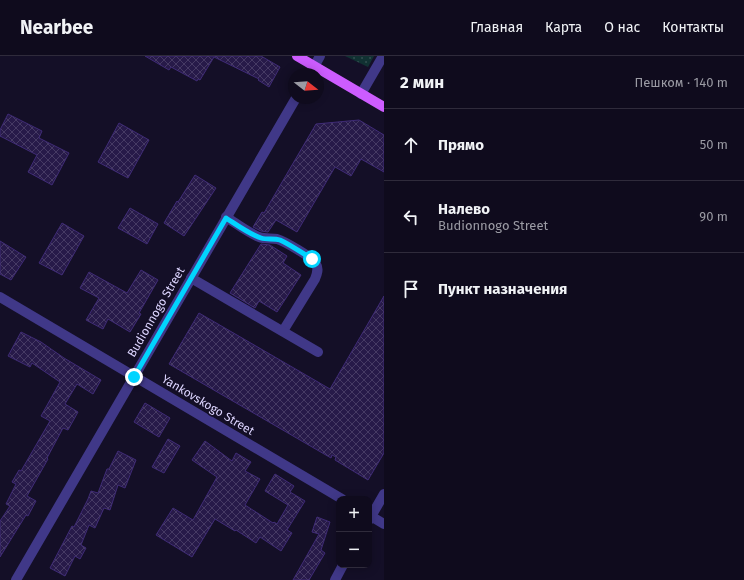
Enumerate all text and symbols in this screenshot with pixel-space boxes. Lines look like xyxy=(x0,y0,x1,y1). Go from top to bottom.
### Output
text: Nearbee xyxy=(20,16,93,39)
text: Главная xyxy=(470,19,523,36)
text: Карта xyxy=(545,19,582,36)
text: О нас xyxy=(604,19,640,36)
text: Контакты xyxy=(662,19,724,36)
north arrow xyxy=(288,68,324,104)
text: 2 мин xyxy=(400,72,444,93)
text: Пешком · 140 m xyxy=(634,75,728,90)
icon: ahead xyxy=(400,134,422,156)
text: Прямо xyxy=(438,136,484,154)
text: 50 m xyxy=(700,137,728,152)
text: Налево xyxy=(438,200,490,218)
icon: left xyxy=(400,206,422,228)
text: 90 m xyxy=(699,209,728,224)
text: Budionnogo Street xyxy=(438,218,548,233)
route start xyxy=(303,250,321,268)
street label: Budionnogo Street xyxy=(125,264,188,360)
icon: arrive xyxy=(400,278,422,300)
text: Пункт назначения xyxy=(438,280,567,298)
route end xyxy=(125,368,143,386)
street label: Yankovskogo Street xyxy=(159,372,257,439)
map controls xyxy=(336,496,372,568)
button: + xyxy=(336,496,372,532)
button: − xyxy=(336,532,372,568)

